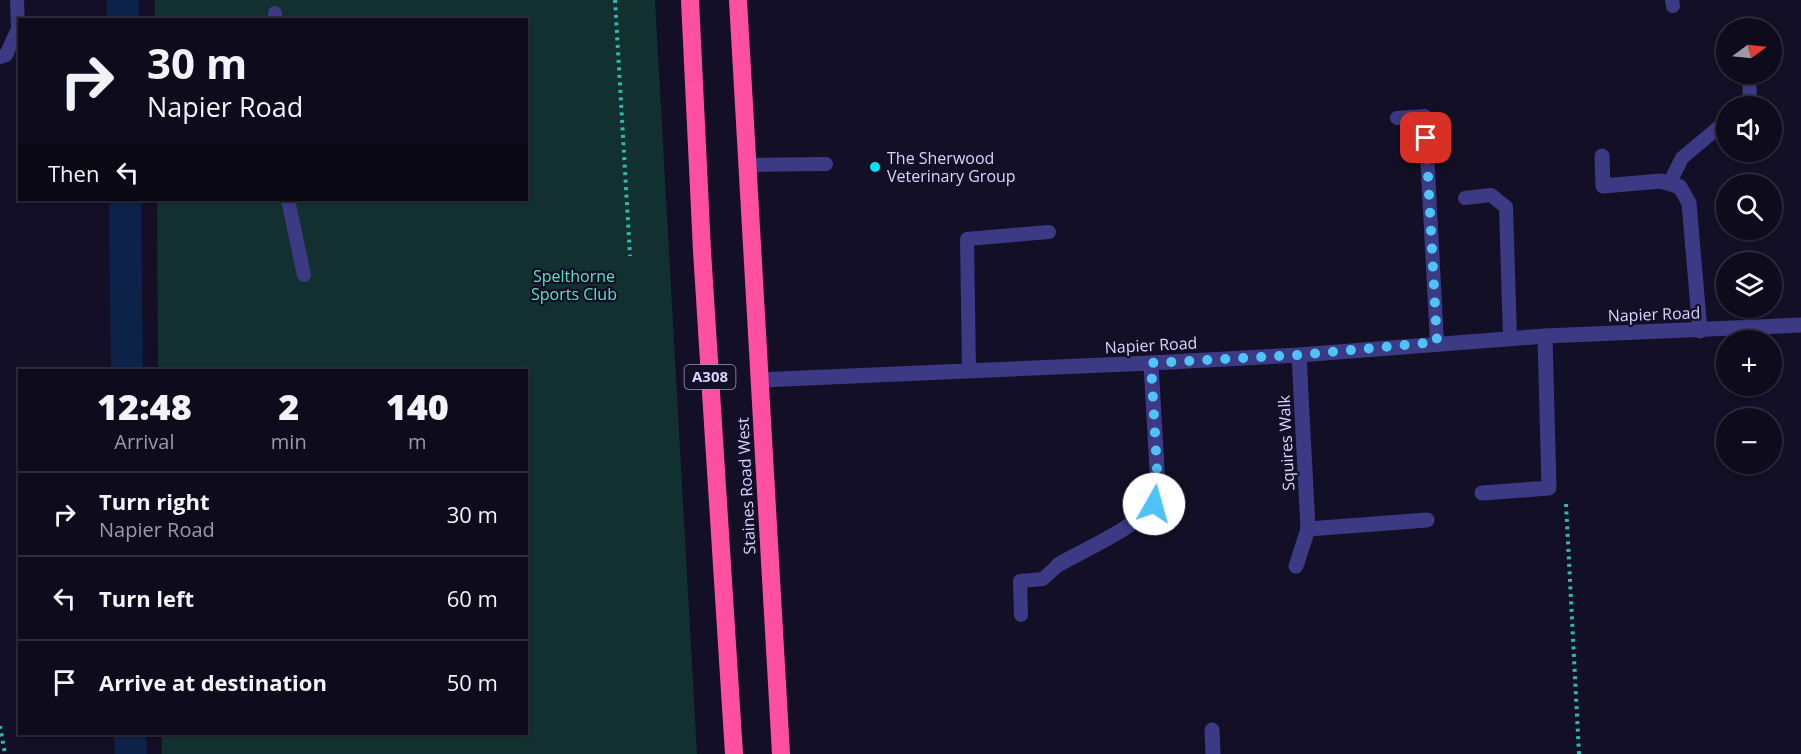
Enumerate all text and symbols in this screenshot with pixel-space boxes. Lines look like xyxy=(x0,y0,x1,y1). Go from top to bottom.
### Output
north arrow xyxy=(1716,18,1782,84)
map controls xyxy=(1716,18,1782,474)
text: 30 m xyxy=(147,34,247,91)
icon: right xyxy=(48,42,126,120)
text: Napier Road xyxy=(147,88,303,125)
button: sound xyxy=(1716,96,1782,162)
pin xyxy=(1400,112,1451,163)
icon: arrive xyxy=(1409,121,1442,154)
place label: The Sherwood Veterinary Group xyxy=(887,147,1016,187)
icon: left xyxy=(111,156,144,189)
text: Then xyxy=(48,158,99,188)
marker: The Sherwood Veterinary Group xyxy=(868,160,882,174)
button: search xyxy=(1716,174,1782,240)
button: layers xyxy=(1716,252,1782,318)
park label: Spelthorne Sports Club xyxy=(531,265,617,305)
street label: Napier Road xyxy=(1607,301,1701,327)
button: + xyxy=(1716,330,1782,396)
street label: Napier Road xyxy=(1104,332,1198,358)
road number: A308 xyxy=(684,365,736,389)
text: 12:48 xyxy=(97,382,192,431)
text: 2 xyxy=(278,382,299,431)
text: 140 xyxy=(386,382,449,431)
street label: Squires Walk xyxy=(1272,394,1299,491)
button: − xyxy=(1716,408,1782,474)
street label: Staines Road West xyxy=(731,417,761,555)
text: Arrival xyxy=(114,428,175,455)
text: min xyxy=(271,428,307,455)
text: m xyxy=(408,428,427,455)
position arrow xyxy=(1122,472,1186,536)
text: Turn right xyxy=(99,486,210,516)
icon: right xyxy=(48,498,81,531)
text: 30 m xyxy=(447,499,498,529)
text: Napier Road xyxy=(99,516,215,543)
icon: left xyxy=(48,582,81,615)
text: Turn left xyxy=(99,583,194,613)
text: 60 m xyxy=(447,583,498,613)
icon: arrive xyxy=(48,666,81,699)
text: Arrive at destination xyxy=(99,667,327,697)
text: 50 m xyxy=(447,667,498,697)

